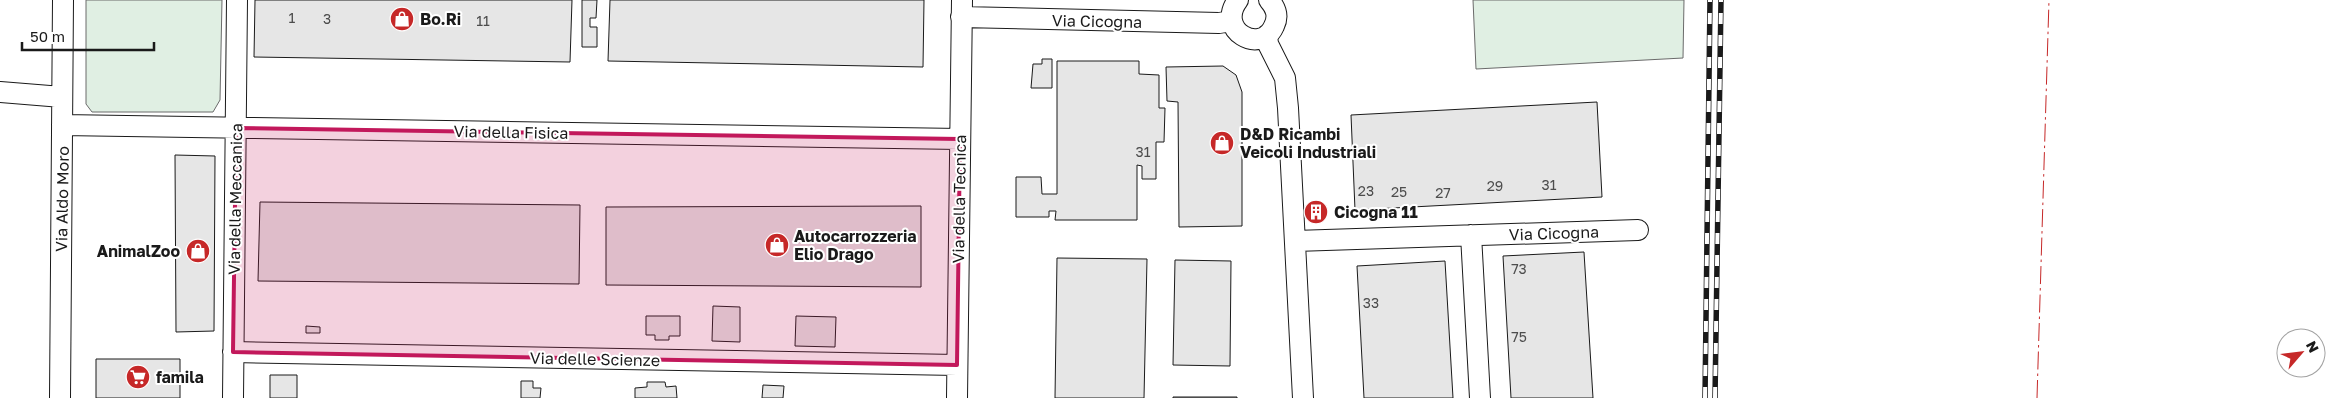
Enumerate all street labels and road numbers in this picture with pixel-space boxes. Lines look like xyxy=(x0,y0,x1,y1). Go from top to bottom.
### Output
street label: Via Cicogna xyxy=(1052,10,1142,32)
street label: Via della Fisica xyxy=(453,121,569,143)
street label: Via della Meccanica xyxy=(224,123,246,275)
street label: Via della Tecnica xyxy=(948,134,970,264)
street label: Via Aldo Moro xyxy=(51,146,73,252)
street label: Via Cicogna xyxy=(1509,221,1599,245)
street label: Via delle Scienze xyxy=(530,348,660,370)

